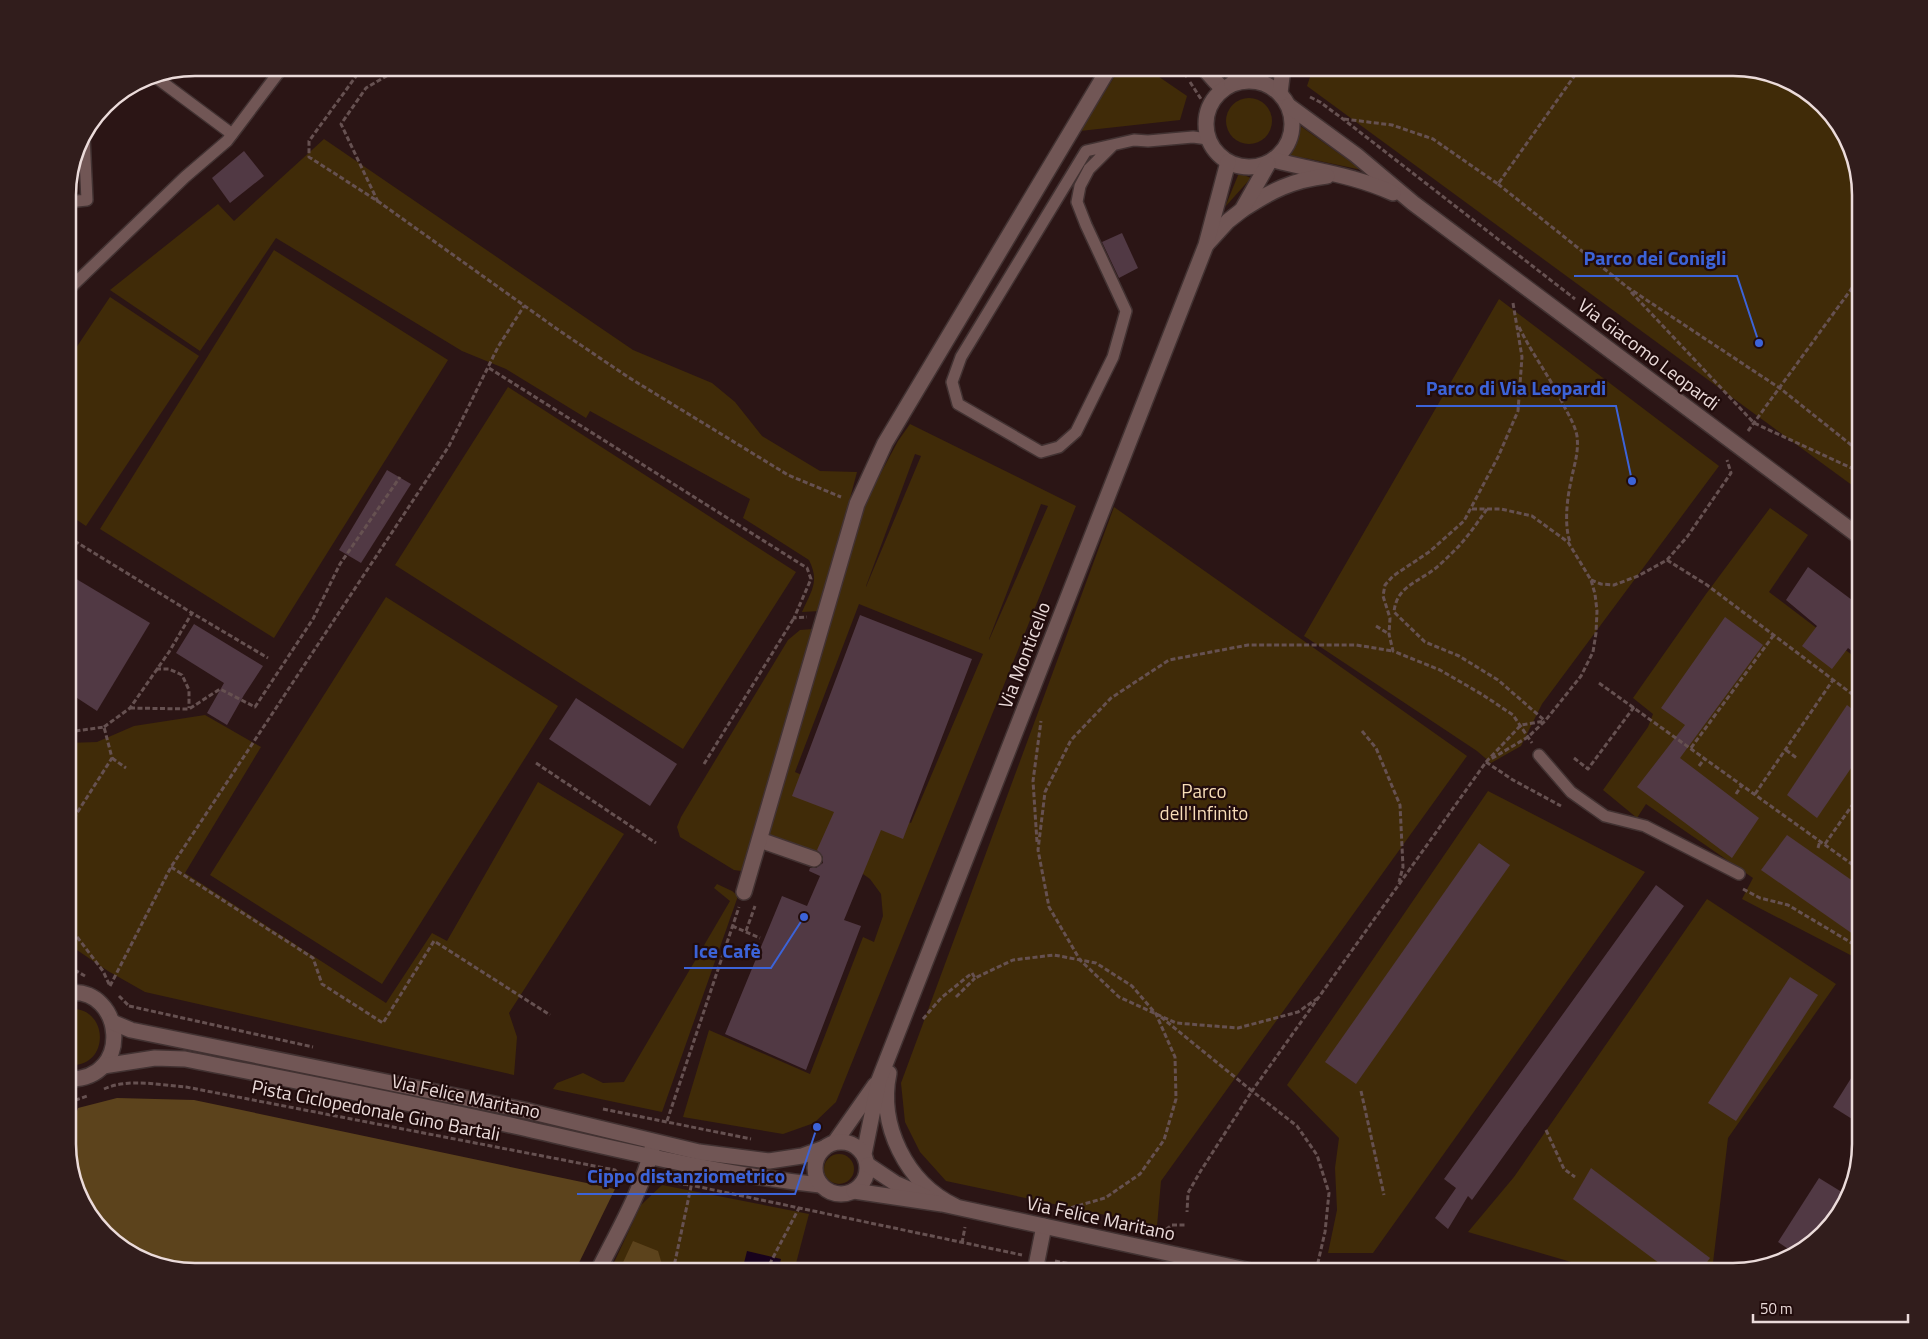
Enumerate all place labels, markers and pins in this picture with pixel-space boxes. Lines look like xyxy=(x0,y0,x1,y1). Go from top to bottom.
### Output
callout: Parco dei Conigli xyxy=(1574,241,1737,276)
callout: Parco di Via Leopardi xyxy=(1416,371,1616,406)
callout: Ice Cafè xyxy=(684,933,771,968)
callout: Cippo distanziometrico xyxy=(577,1159,795,1194)

